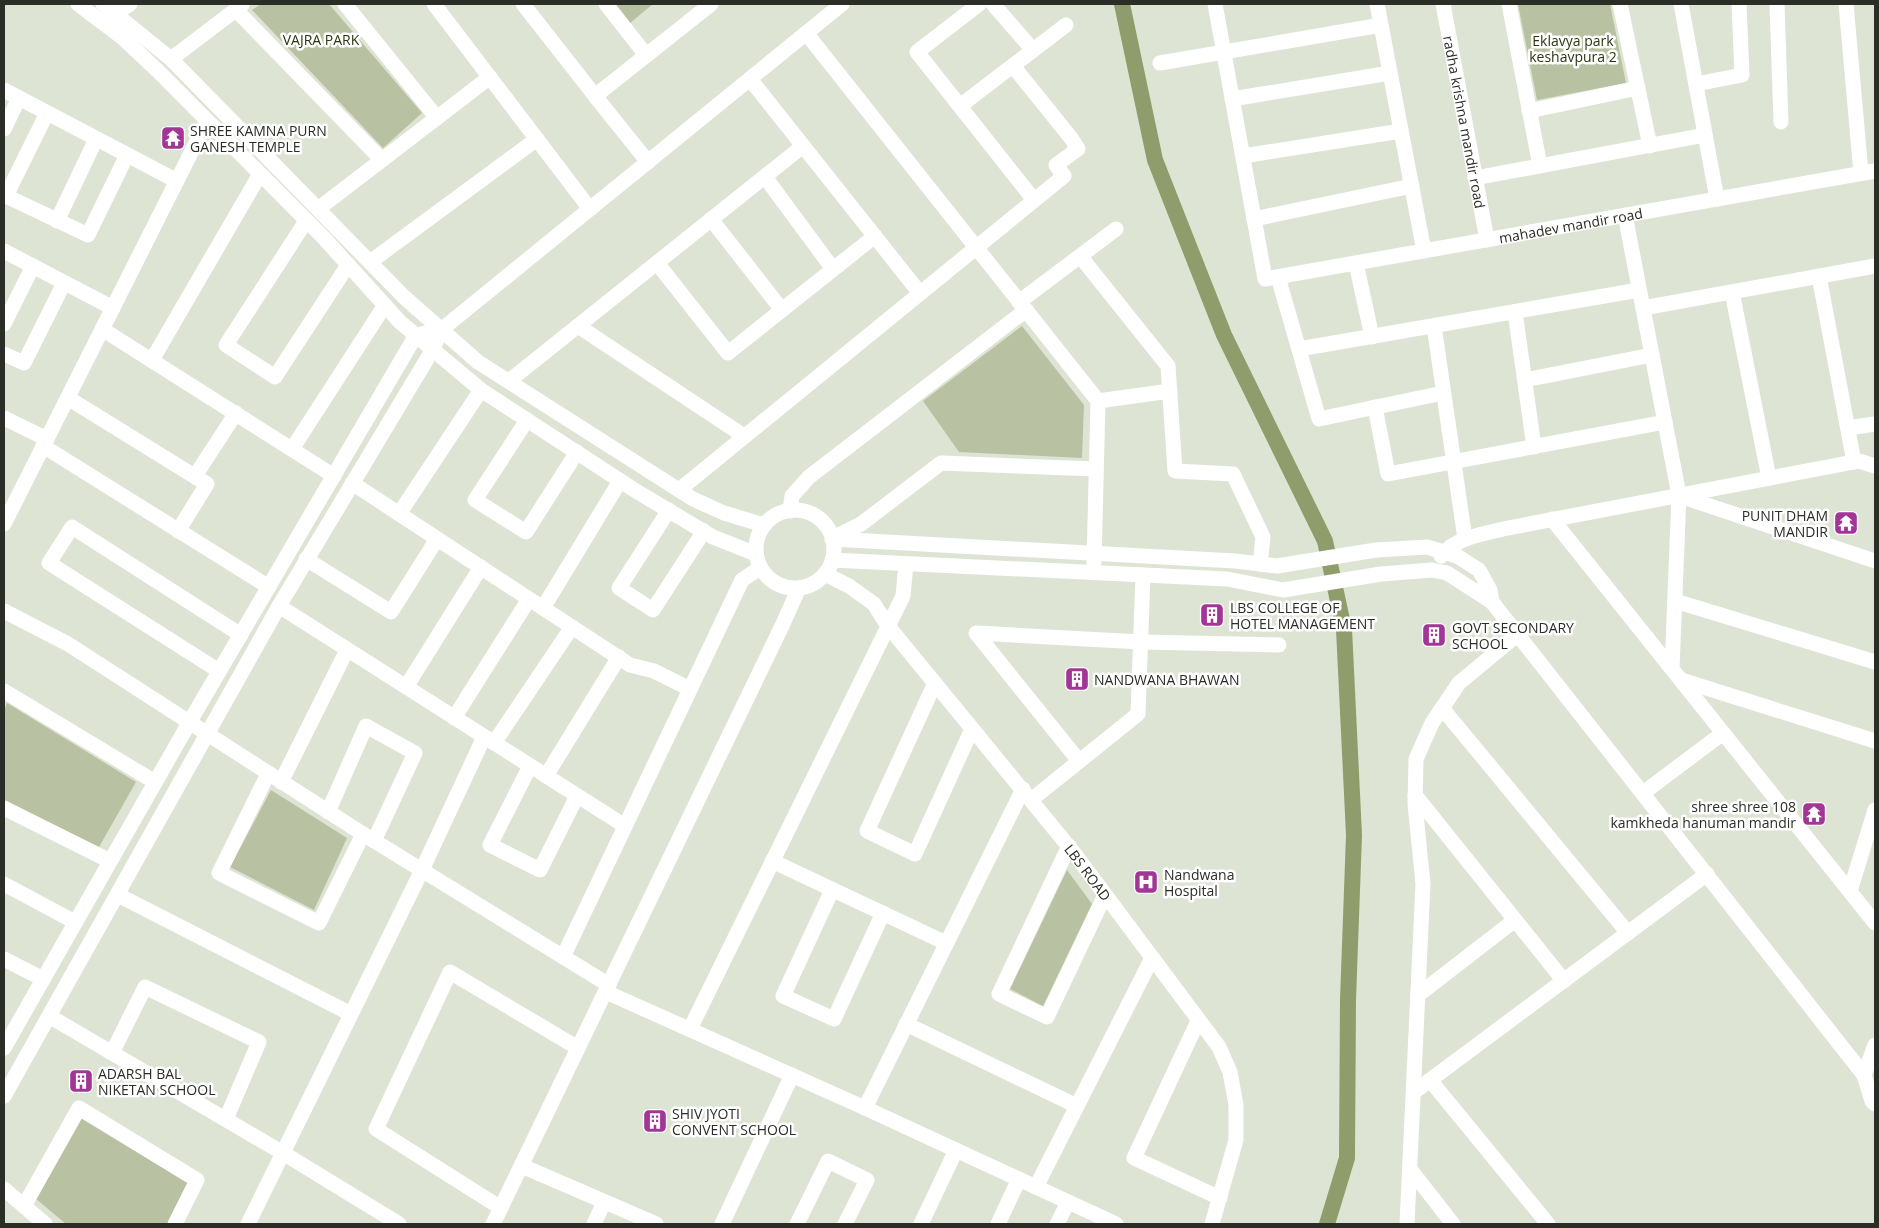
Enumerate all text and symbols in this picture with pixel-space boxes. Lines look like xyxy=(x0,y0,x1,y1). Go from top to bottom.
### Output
park label: VAJRA PARK xyxy=(283,30,360,49)
park label: Eklavya park keshavpura 2 xyxy=(1529,31,1617,66)
street label: radha krishna mandir road xyxy=(1440,34,1490,210)
place label: SHREE KAMNA PURN GANESH TEMPLE xyxy=(190,121,327,156)
temple icon: SHREE KAMNA PURN GANESH TEMPLE xyxy=(160,125,186,151)
street label: mahadev mandir road xyxy=(1497,203,1644,247)
place label: PUNIT DHAM MANDIR xyxy=(1742,506,1828,541)
temple icon: PUNIT DHAM MANDIR xyxy=(1833,510,1859,536)
place label: LBS COLLEGE OF HOTEL MANAGEMENT xyxy=(1230,598,1375,633)
building icon: LBS COLLEGE OF HOTEL MANAGEMENT xyxy=(1199,602,1225,628)
place label: GOVT SECONDARY SCHOOL xyxy=(1452,618,1574,653)
building icon: GOVT SECONDARY SCHOOL xyxy=(1421,622,1447,648)
building icon: NANDWANA BHAWAN xyxy=(1064,666,1090,692)
place label: NANDWANA BHAWAN xyxy=(1094,670,1239,689)
place label: shree shree 108 kamkheda hanuman mandir xyxy=(1610,797,1796,832)
temple icon: shree shree 108 kamkheda hanuman mandir xyxy=(1801,801,1827,827)
street label: LBS ROAD xyxy=(1061,840,1116,904)
place label: Nandwana Hospital xyxy=(1164,865,1234,900)
hospital icon: Nandwana Hospital xyxy=(1133,869,1159,895)
place label: ADARSH BAL NIKETAN SCHOOL xyxy=(98,1064,215,1099)
building icon: ADARSH BAL NIKETAN SCHOOL xyxy=(68,1068,94,1094)
place label: SHIV JYOTI CONVENT SCHOOL xyxy=(672,1104,796,1139)
building icon: SHIV JYOTI CONVENT SCHOOL xyxy=(642,1108,668,1134)

